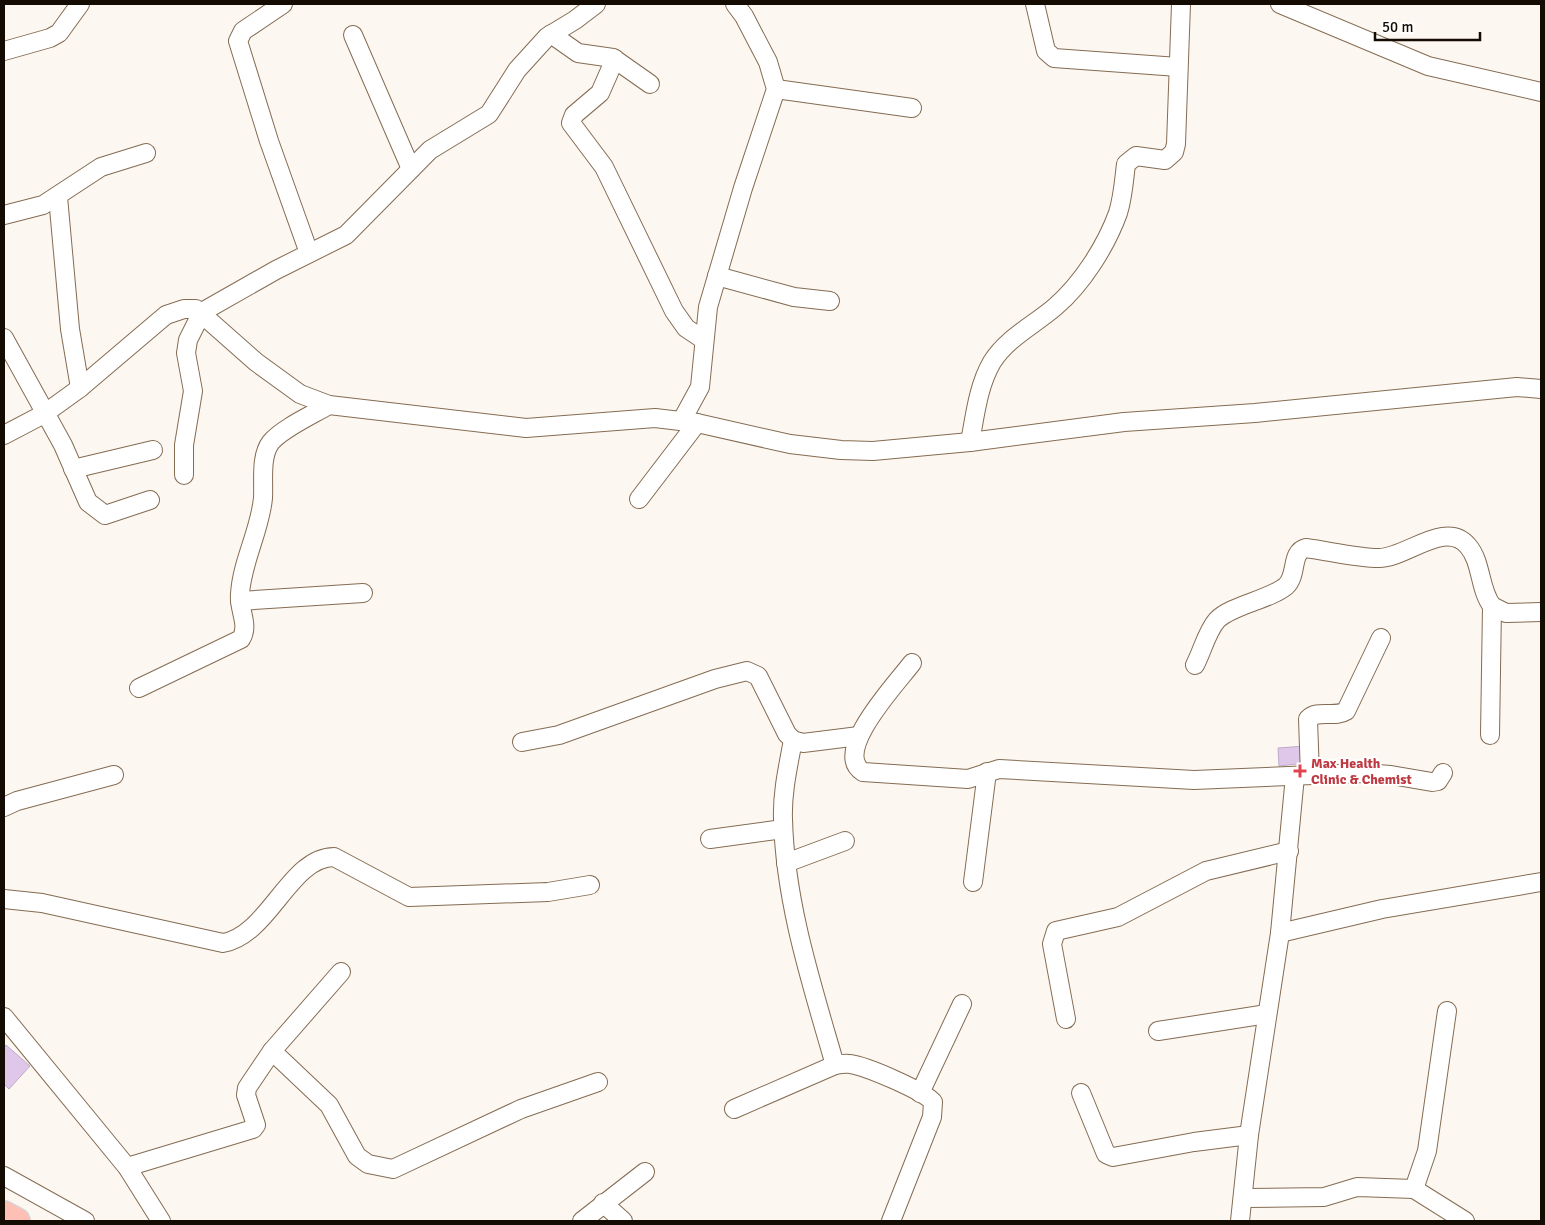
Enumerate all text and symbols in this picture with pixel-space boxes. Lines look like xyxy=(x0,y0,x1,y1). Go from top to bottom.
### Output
scale bar xyxy=(1375,10,1480,42)
text: 50 m xyxy=(1382,18,1413,36)
place label: Max Health Clinic & Chemist xyxy=(1311,755,1412,788)
marker: Max Health Clinic & Chemist xyxy=(1293,764,1307,778)

